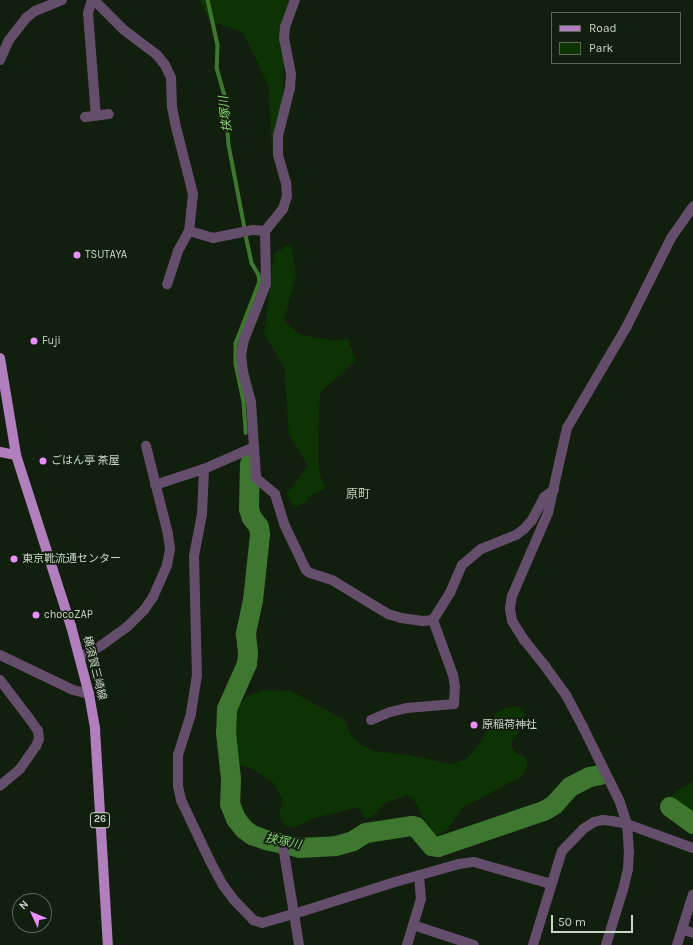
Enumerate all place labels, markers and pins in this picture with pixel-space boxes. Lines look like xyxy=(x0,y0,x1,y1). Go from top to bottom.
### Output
place label: TSUTAYA xyxy=(85,248,127,262)
marker: TSUTAYA xyxy=(72,250,82,260)
place label: Fuji xyxy=(42,334,61,348)
marker: Fuji xyxy=(29,336,39,346)
place label: ごはん亭 茶屋 xyxy=(51,454,120,468)
marker: ごはん亭 茶屋 xyxy=(38,456,48,466)
place label: 東京靴流通センター xyxy=(22,552,121,566)
marker: 東京靴流通センター xyxy=(9,554,19,564)
place label: chocoZAP xyxy=(44,608,93,622)
marker: chocoZAP xyxy=(31,610,41,620)
place label: 原稲荷神社 xyxy=(482,718,537,732)
marker: 原稲荷神社 xyxy=(469,720,479,730)

